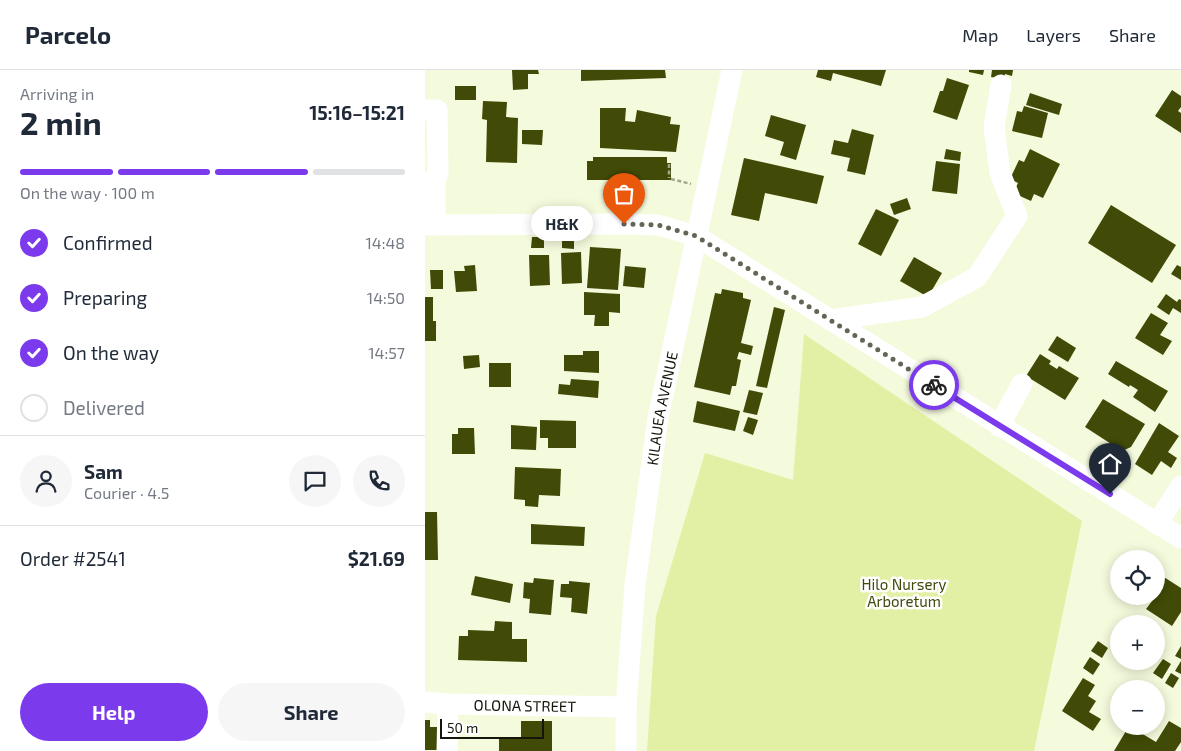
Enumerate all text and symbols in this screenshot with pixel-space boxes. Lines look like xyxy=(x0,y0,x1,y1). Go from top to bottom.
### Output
text: Parcelo xyxy=(25,20,111,49)
text: Map xyxy=(962,24,998,46)
text: Layers xyxy=(1026,24,1081,46)
text: Share xyxy=(1109,24,1156,46)
text: Arriving in xyxy=(20,84,94,103)
text: 15:16–15:21 xyxy=(309,101,405,124)
text: 2 min xyxy=(20,103,102,141)
pin xyxy=(603,173,645,224)
icon: bag xyxy=(610,180,638,208)
text: On the way · 100 m xyxy=(20,183,155,202)
callout: H&K xyxy=(531,206,594,242)
text: H&K xyxy=(545,214,579,233)
icon: check xyxy=(20,229,48,257)
text: Confirmed xyxy=(63,231,153,254)
text: 14:48 xyxy=(365,233,405,252)
icon: check xyxy=(20,284,48,312)
text: Preparing xyxy=(63,286,147,309)
text: 14:50 xyxy=(367,288,405,307)
icon: check xyxy=(20,339,48,367)
text: On the way xyxy=(63,341,159,364)
text: 14:57 xyxy=(368,343,405,362)
street label: KILAUEA AVENUE xyxy=(643,350,681,466)
courier xyxy=(909,360,959,410)
icon: bike xyxy=(920,371,948,399)
text: Delivered xyxy=(63,396,145,419)
pin xyxy=(1089,443,1131,494)
icon: home xyxy=(1096,450,1124,478)
button: person xyxy=(20,455,72,507)
button: chat xyxy=(289,455,341,507)
button: phone xyxy=(353,455,405,507)
text: Sam xyxy=(84,460,123,483)
text: Courier · 4.5 xyxy=(84,483,169,502)
text: Order #2541 xyxy=(20,547,126,570)
text: $21.69 xyxy=(348,547,405,570)
map controls xyxy=(1110,550,1165,735)
button: locate xyxy=(1110,550,1165,605)
park label: Hilo Nursery Arboretum xyxy=(862,575,946,610)
button: + xyxy=(1110,615,1165,670)
button: − xyxy=(1110,680,1165,735)
button: Help xyxy=(20,683,208,741)
button: Share xyxy=(218,683,405,741)
street label: OLONA STREET xyxy=(474,695,577,715)
scale bar xyxy=(440,716,544,739)
text: 50 m xyxy=(447,719,478,736)

